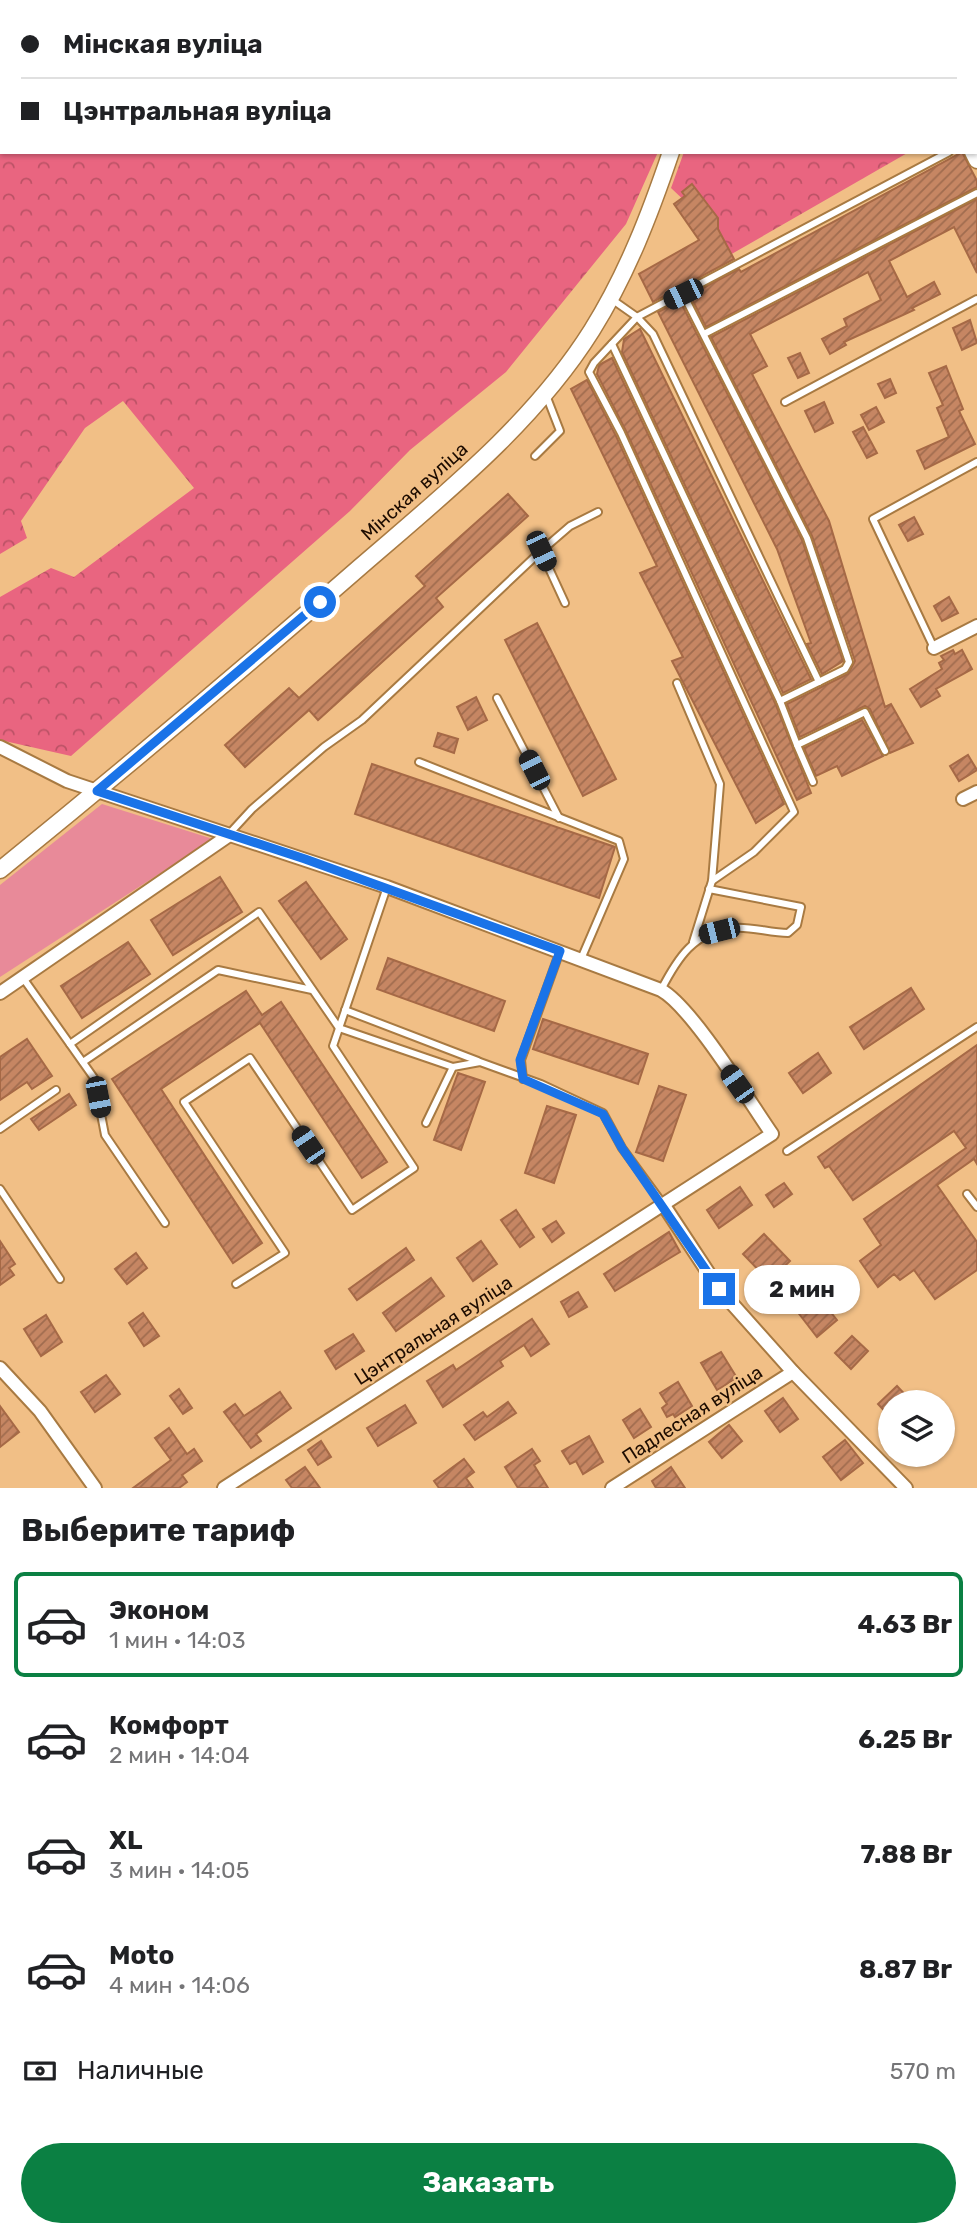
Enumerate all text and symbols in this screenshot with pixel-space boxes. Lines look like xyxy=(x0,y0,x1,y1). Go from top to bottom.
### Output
text: Мінская вуліца xyxy=(63,29,263,60)
text: Цэнтральная вуліца xyxy=(63,96,332,127)
car xyxy=(660,275,707,313)
street label: Мінская вуліца xyxy=(356,437,472,545)
car xyxy=(523,528,560,574)
route start xyxy=(304,586,336,618)
car xyxy=(516,747,553,793)
car xyxy=(697,916,742,946)
car xyxy=(717,1061,758,1107)
car xyxy=(84,1074,113,1120)
car xyxy=(288,1122,329,1168)
callout: 2 мин xyxy=(744,1264,859,1314)
street label: Цэнтральная вуліца xyxy=(350,1271,516,1390)
route end xyxy=(703,1273,735,1305)
text: 2 мин xyxy=(769,1275,835,1303)
street label: Падлесная вуліца xyxy=(618,1360,767,1468)
map controls xyxy=(878,1390,955,1467)
button: layers xyxy=(878,1390,955,1467)
text: Выберите тариф xyxy=(21,1511,295,1549)
icon: car xyxy=(25,1593,88,1656)
text: Эконом xyxy=(109,1595,209,1626)
text: 4.63 Br xyxy=(857,1609,952,1640)
text: 1 мин · 14:03 xyxy=(109,1626,245,1654)
icon: car xyxy=(25,1708,88,1771)
text: Комфорт xyxy=(109,1710,229,1741)
text: 6.25 Br xyxy=(858,1724,952,1755)
text: 2 мин · 14:04 xyxy=(109,1741,250,1769)
icon: car xyxy=(25,1823,88,1886)
text: XL xyxy=(109,1825,142,1856)
text: 7.88 Br xyxy=(860,1839,952,1870)
text: 3 мин · 14:05 xyxy=(109,1856,249,1884)
icon: car xyxy=(25,1938,88,2001)
text: Moto xyxy=(109,1940,174,1971)
text: 8.87 Br xyxy=(859,1954,952,1985)
text: 4 мин · 14:06 xyxy=(109,1971,250,1999)
icon: cash xyxy=(21,2052,59,2090)
text: Наличные xyxy=(77,2055,204,2086)
text: 570 m xyxy=(890,2057,956,2085)
button: Заказать xyxy=(21,2143,956,2223)

